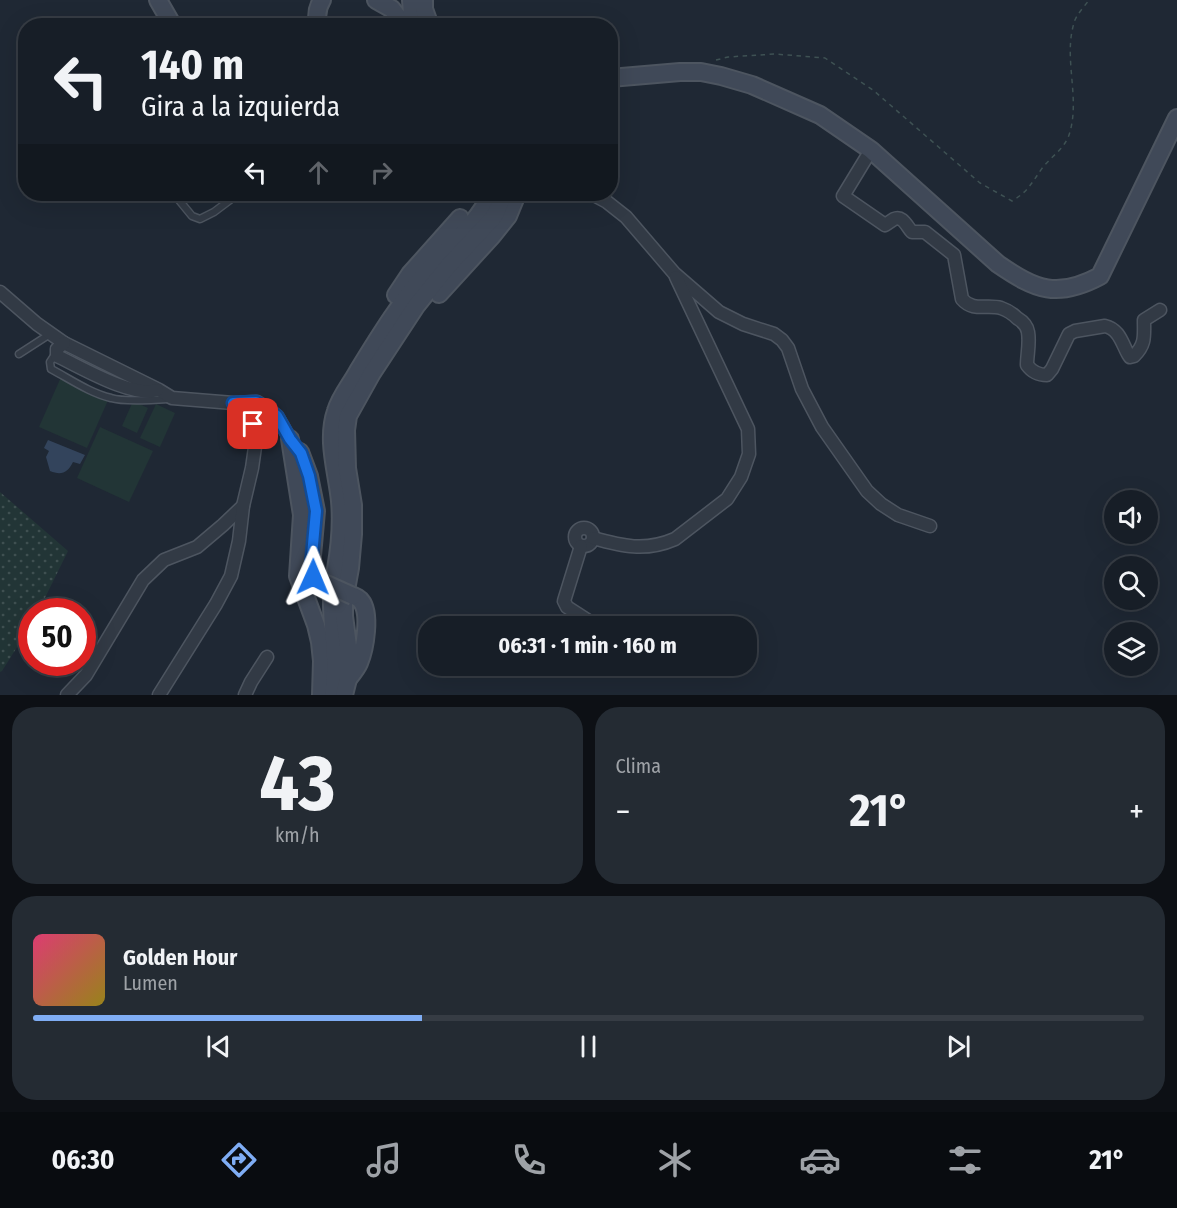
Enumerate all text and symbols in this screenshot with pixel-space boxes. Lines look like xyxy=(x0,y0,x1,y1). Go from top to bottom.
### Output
text: 140 m xyxy=(141,40,244,90)
icon: left xyxy=(42,42,120,120)
text: Gira a la izquierda xyxy=(141,91,340,123)
icon: left xyxy=(239,156,272,189)
icon: ahead xyxy=(302,156,335,189)
icon: right xyxy=(365,156,398,189)
pin xyxy=(227,398,278,449)
icon: arrive xyxy=(236,407,269,440)
map controls xyxy=(1104,490,1158,676)
button: sound xyxy=(1104,490,1158,544)
position arrow xyxy=(281,545,345,609)
button: search xyxy=(1104,556,1158,610)
speed limit sign: 50 xyxy=(18,598,96,676)
button: layers xyxy=(1104,622,1158,676)
text: 06:31 · 1 min · 160 m xyxy=(498,632,677,659)
text: 43 xyxy=(259,737,335,831)
text: Clima xyxy=(616,754,661,778)
text: 21° xyxy=(850,784,910,838)
text: − xyxy=(616,792,630,832)
text: + xyxy=(1129,792,1144,832)
text: km/h xyxy=(275,823,320,847)
text: Golden Hour xyxy=(123,944,237,971)
text: Lumen xyxy=(123,971,178,995)
icon: previous xyxy=(202,1030,235,1063)
icon: pause xyxy=(572,1030,605,1063)
icon: next xyxy=(942,1030,975,1063)
icon: directions xyxy=(218,1139,260,1181)
icon: music xyxy=(363,1139,405,1181)
icon: phone xyxy=(508,1139,550,1181)
icon: climate xyxy=(654,1139,696,1181)
icon: car xyxy=(799,1139,841,1181)
icon: filters xyxy=(944,1139,986,1181)
text: 06:30 xyxy=(52,1144,115,1176)
text: 21° xyxy=(1089,1144,1125,1176)

